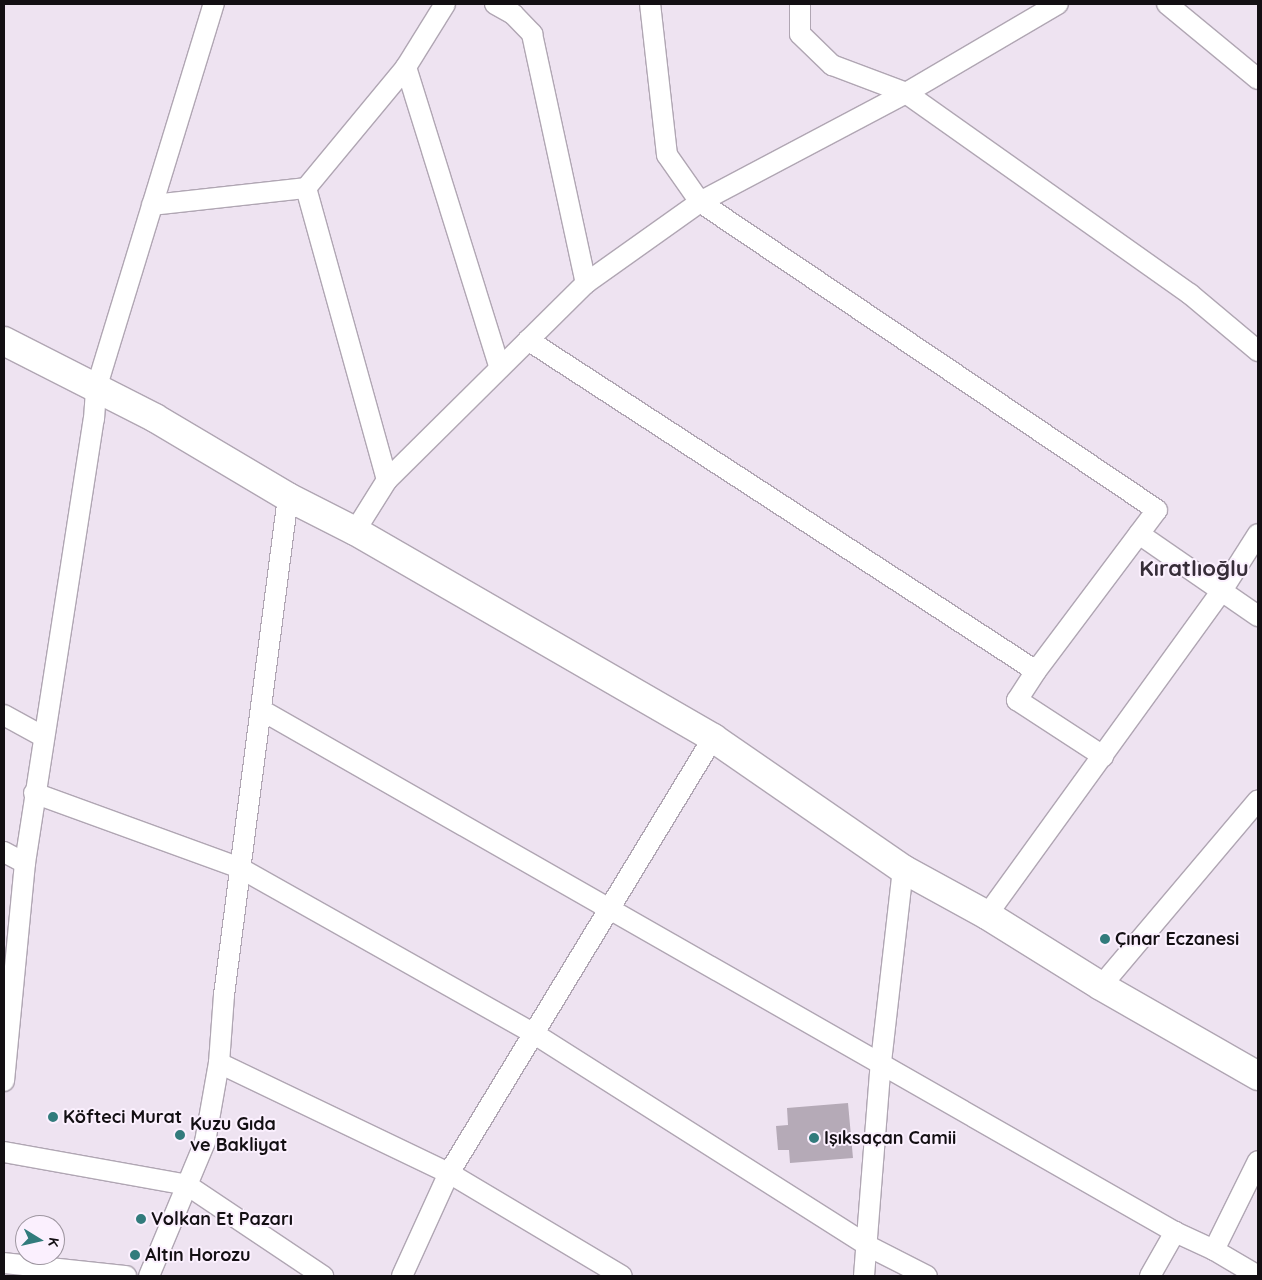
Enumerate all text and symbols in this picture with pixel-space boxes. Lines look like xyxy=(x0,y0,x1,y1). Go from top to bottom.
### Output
district label: Kıratlıoğlu xyxy=(1139,556,1249,582)
place label: Çınar Eczanesi xyxy=(1115,928,1239,950)
marker: Çınar Eczanesi xyxy=(1099,933,1111,945)
place label: Köfteci Murat xyxy=(63,1106,182,1128)
marker: Köfteci Murat xyxy=(47,1111,59,1123)
place label: Kuzu Gıda ve Bakliyat xyxy=(190,1114,287,1156)
place label: Işıksaçan Camii xyxy=(824,1127,956,1149)
marker: Kuzu Gıda ve Bakliyat xyxy=(174,1129,186,1141)
marker: Işıksaçan Camii xyxy=(808,1132,820,1144)
place label: Volkan Et Pazarı xyxy=(151,1208,293,1230)
marker: Volkan Et Pazarı xyxy=(135,1213,147,1225)
north arrow xyxy=(15,1215,65,1265)
text: K xyxy=(44,1236,63,1248)
place label: Altın Horozu xyxy=(145,1244,251,1266)
marker: Altın Horozu xyxy=(129,1249,141,1261)

